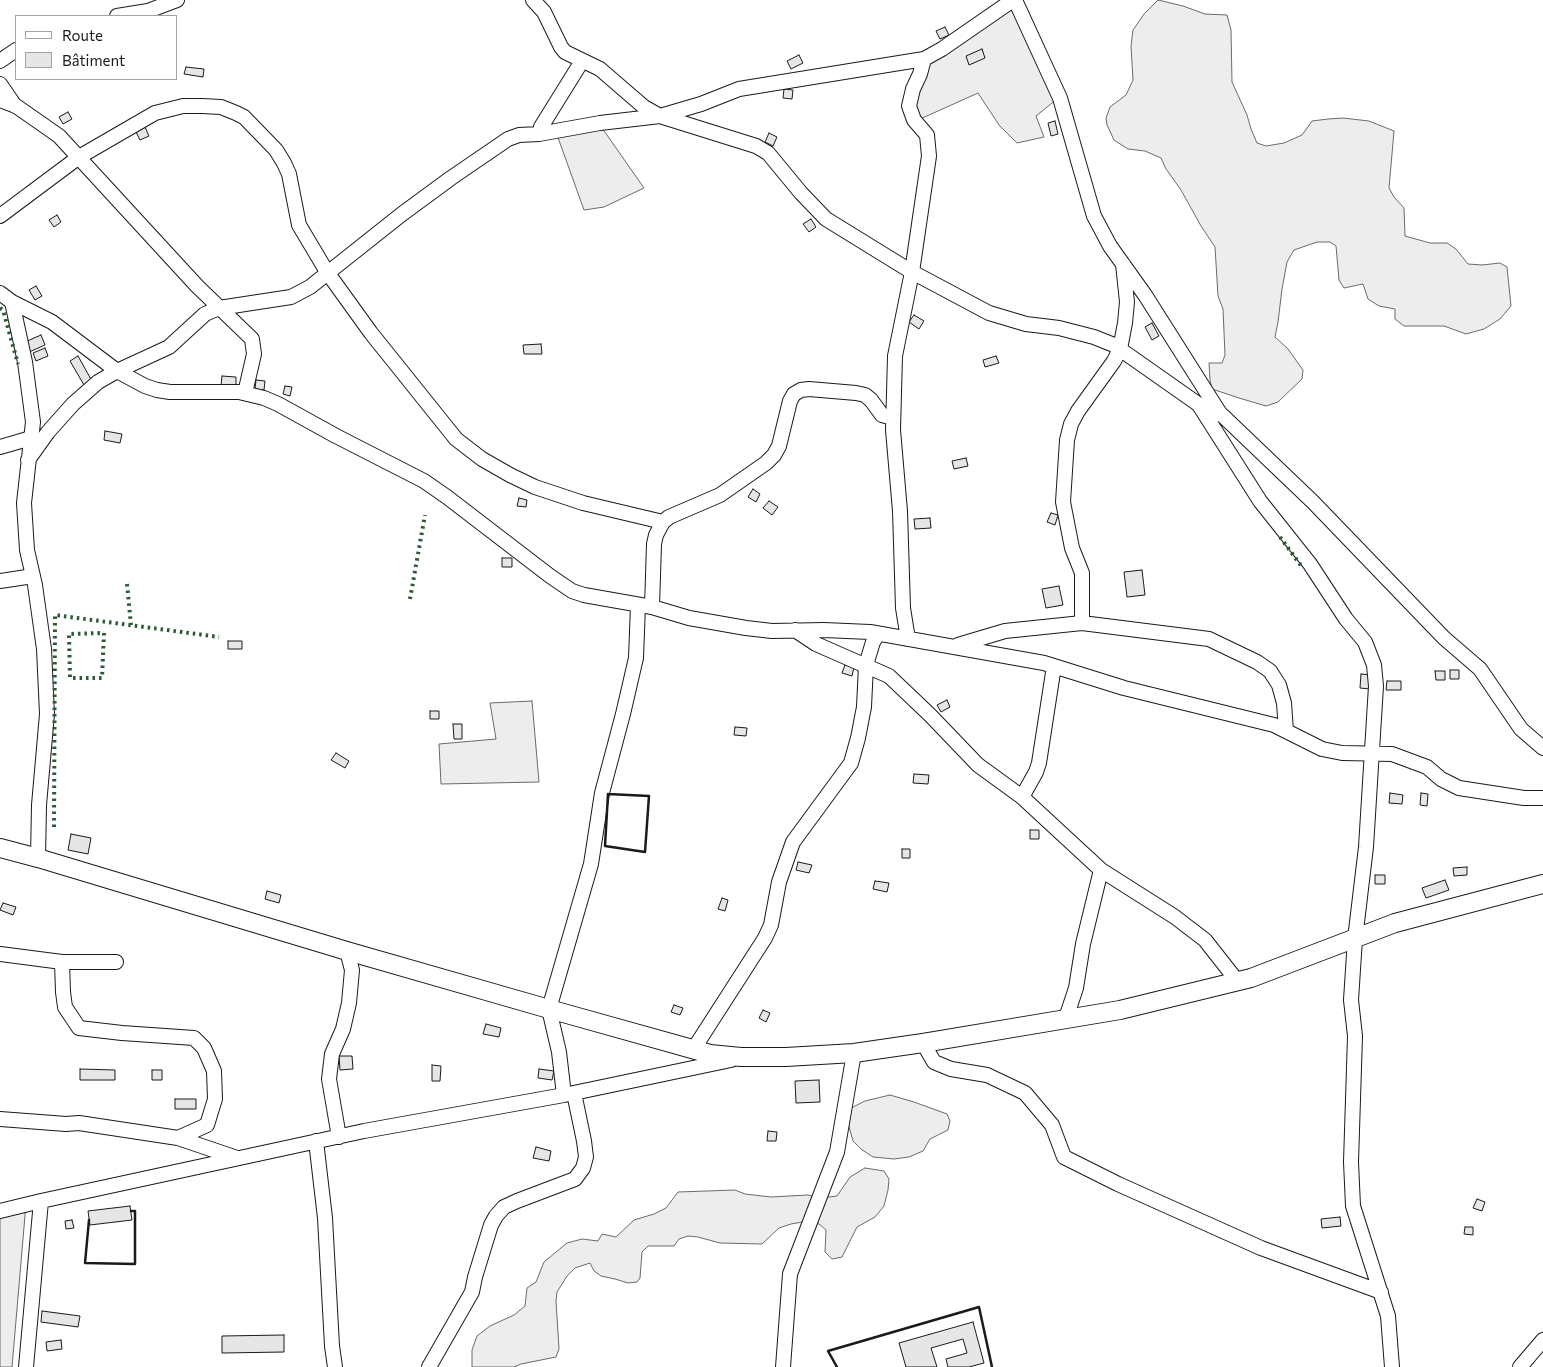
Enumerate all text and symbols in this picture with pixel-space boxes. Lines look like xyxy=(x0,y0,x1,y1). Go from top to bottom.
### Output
legend xyxy=(15,15,178,80)
text: Route xyxy=(62,26,103,44)
text: Bâtiment xyxy=(62,51,125,69)

